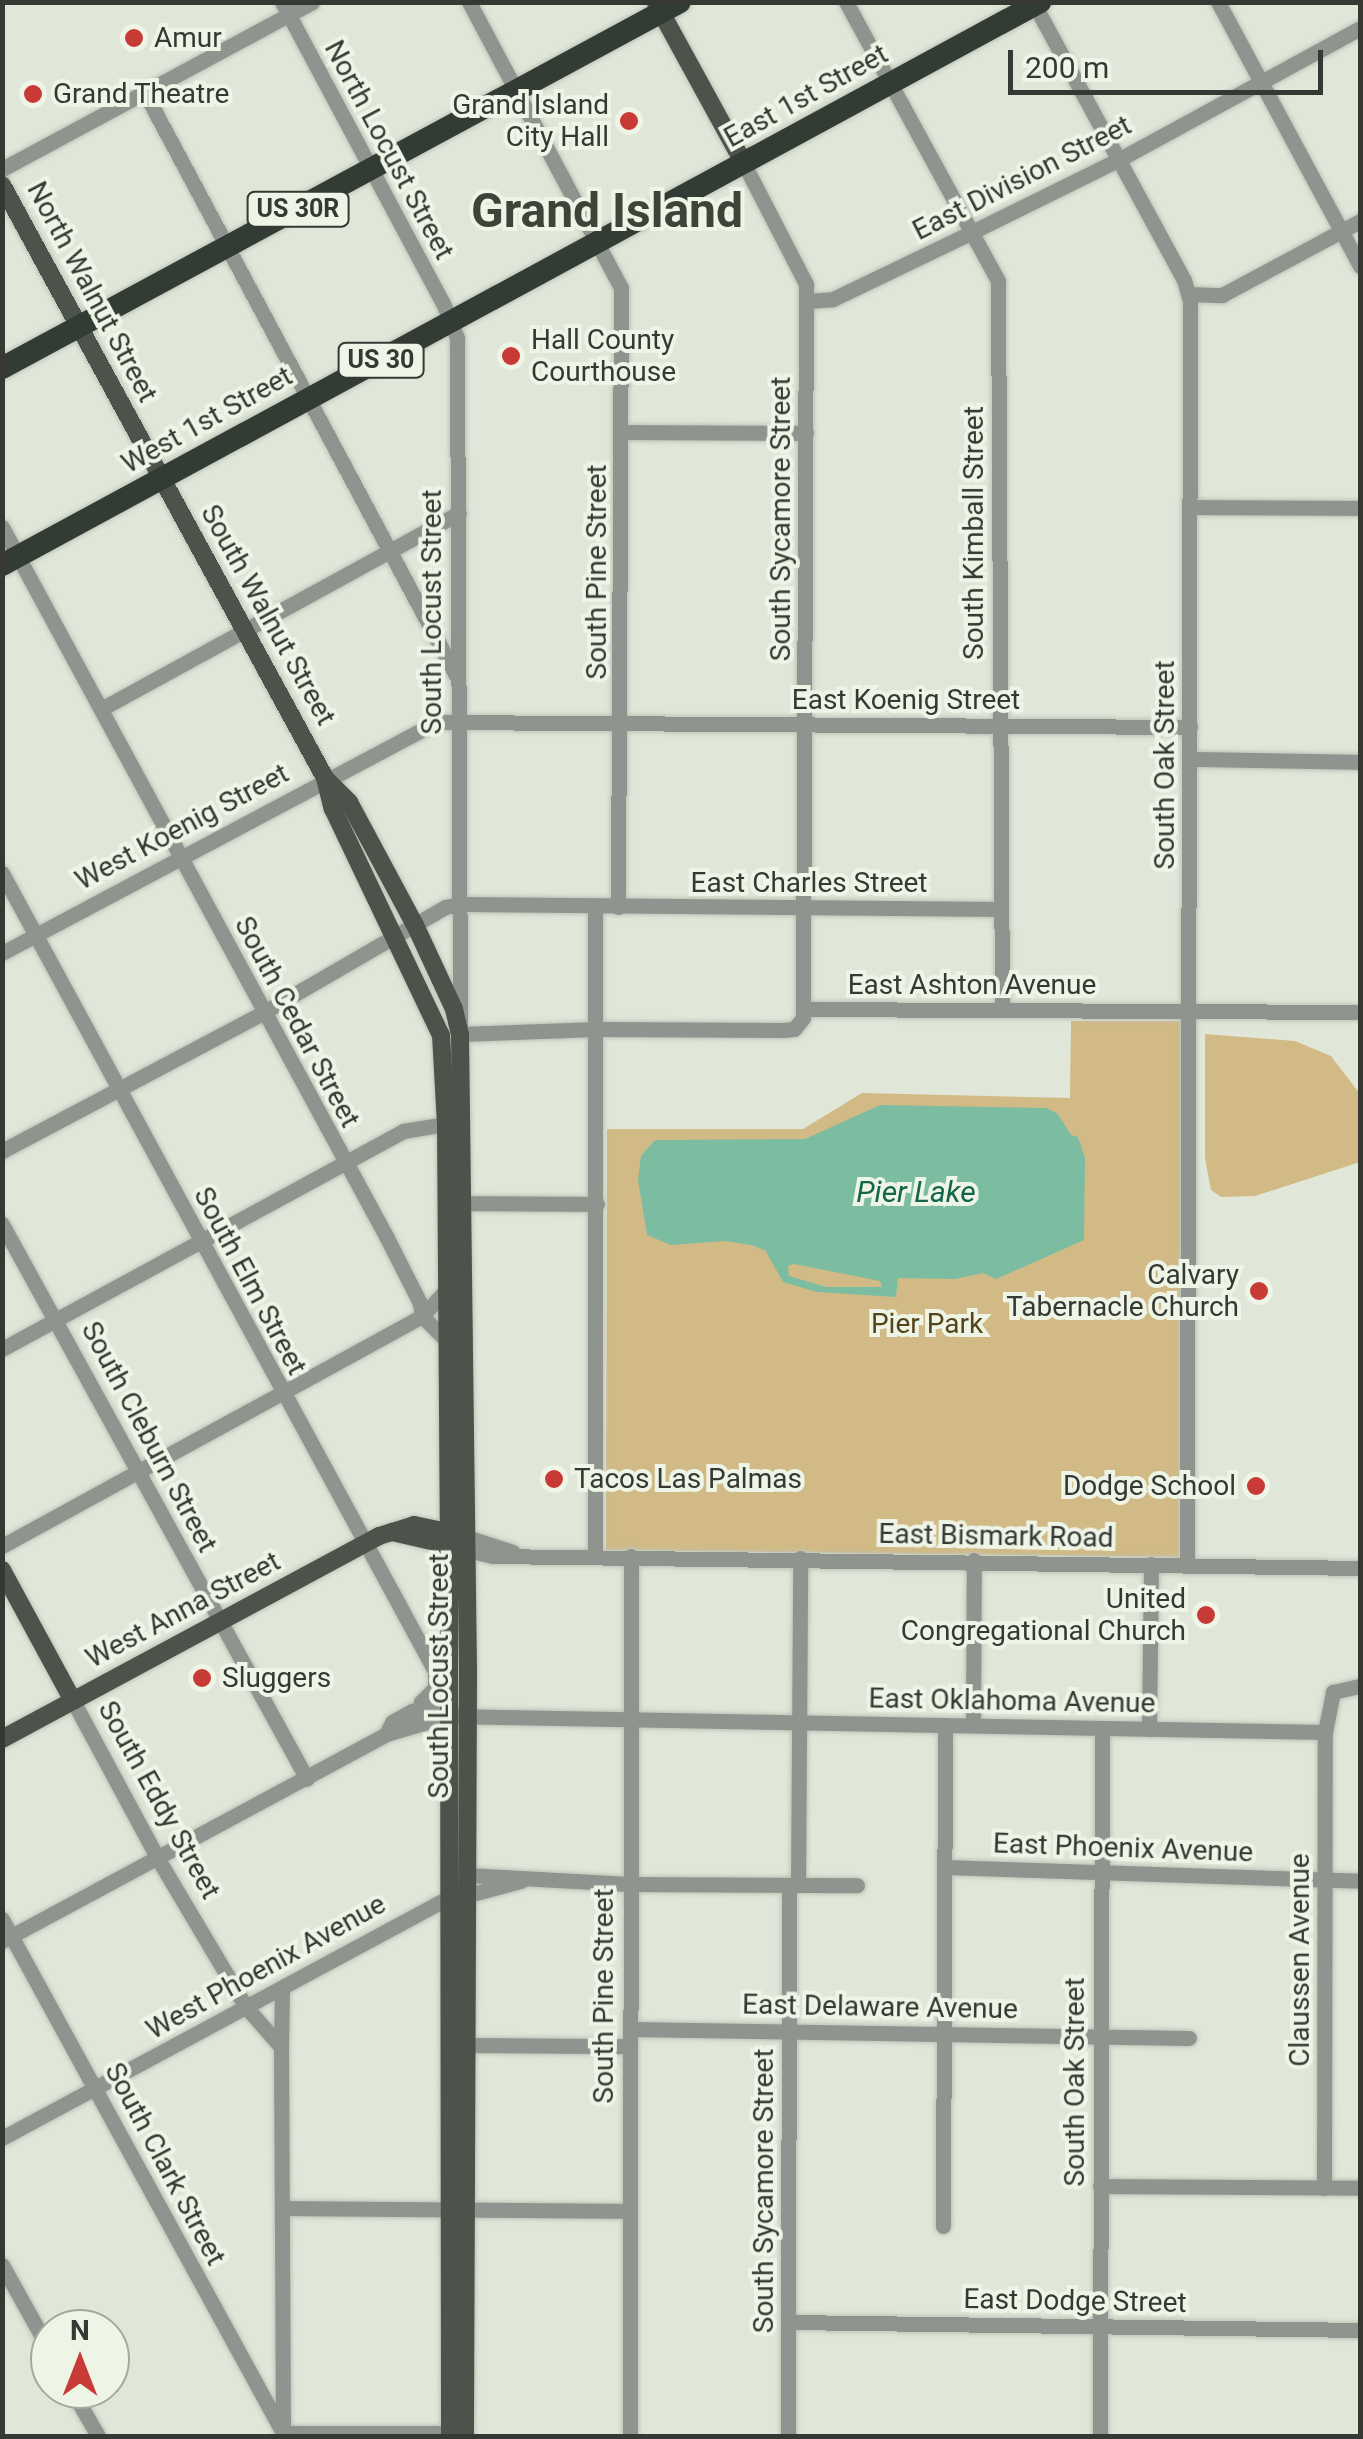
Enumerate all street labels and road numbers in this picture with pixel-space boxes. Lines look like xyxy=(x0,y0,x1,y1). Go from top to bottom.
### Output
street label: North Locust Street xyxy=(317,35,461,265)
street label: East 1st Street xyxy=(718,37,894,155)
street label: East Division Street xyxy=(907,108,1137,248)
street label: North Walnut Street xyxy=(20,176,164,408)
road number: US 30R xyxy=(246,189,350,229)
road number: US 30 xyxy=(336,340,426,380)
street label: West 1st Street xyxy=(116,359,298,481)
street label: South Sycamore Street xyxy=(764,377,798,661)
street label: South Kimball Street xyxy=(957,406,991,660)
street label: South Pine Street xyxy=(580,464,614,680)
street label: South Locust Street xyxy=(415,489,449,735)
street label: South Walnut Street xyxy=(193,499,343,731)
street label: South Oak Street xyxy=(1148,660,1182,870)
street label: East Koenig Street xyxy=(792,683,1020,717)
street label: West Koenig Street xyxy=(70,757,294,897)
street label: East Charles Street xyxy=(691,866,927,900)
street label: South Cedar Street xyxy=(227,911,367,1133)
street label: East Ashton Avenue xyxy=(848,968,1096,1002)
street label: South Elm Street xyxy=(186,1181,314,1381)
street label: South Cleburn Street xyxy=(74,1316,224,1558)
street label: East Bismark Road xyxy=(878,1517,1114,1555)
street label: West Anna Street xyxy=(80,1545,286,1675)
street label: South Locust Street xyxy=(422,1553,456,1799)
street label: East Oklahoma Avenue xyxy=(868,1682,1156,1720)
street label: South Eddy Street xyxy=(91,1695,227,1905)
street label: East Phoenix Avenue xyxy=(992,1827,1254,1869)
street label: Claussen Avenue xyxy=(1283,1853,1317,2067)
street label: West Phoenix Avenue xyxy=(140,1887,392,2047)
street label: South Pine Street xyxy=(587,1888,621,2104)
street label: South Oak Street xyxy=(1058,1977,1092,2187)
street label: East Delaware Avenue xyxy=(742,1988,1018,2026)
street label: South Sycamore Street xyxy=(747,2049,781,2333)
street label: South Clark Street xyxy=(98,2057,232,2271)
street label: East Dodge Street xyxy=(963,2282,1187,2320)

